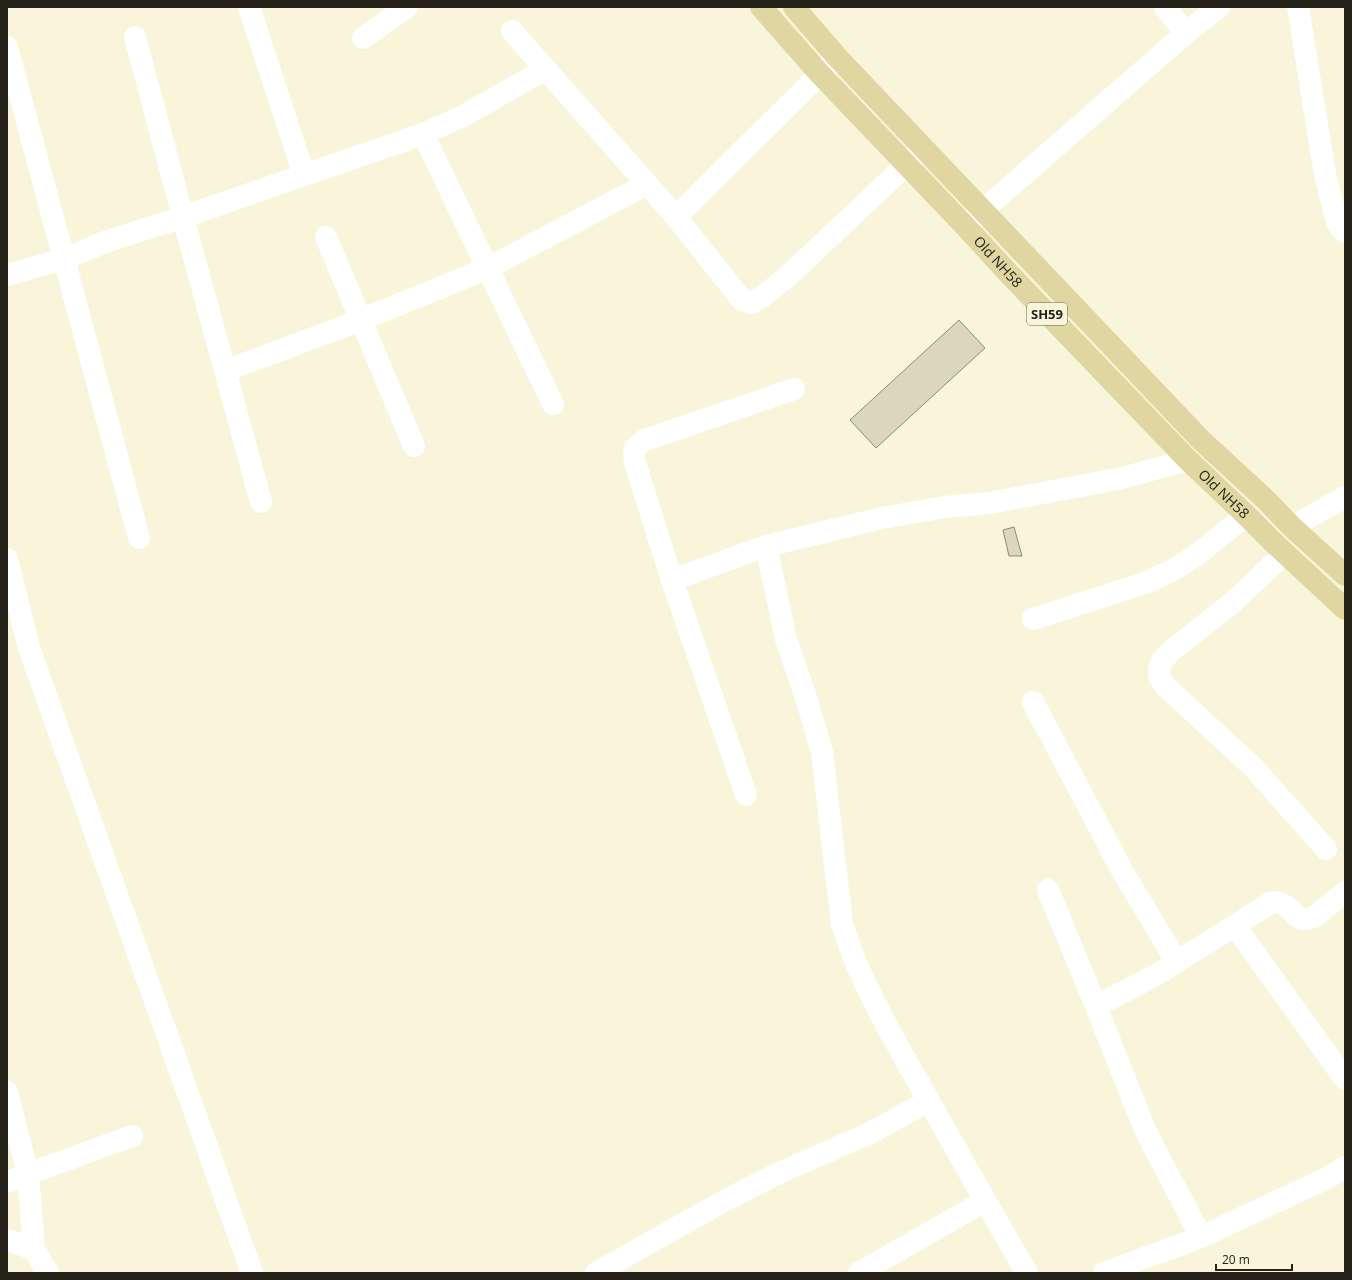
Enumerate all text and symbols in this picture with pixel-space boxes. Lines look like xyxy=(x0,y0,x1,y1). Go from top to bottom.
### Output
street label: Old NH58 xyxy=(970,232,1027,291)
road number: SH59 xyxy=(1027,303,1067,325)
street label: Old NH58 xyxy=(1195,465,1254,522)
scale bar xyxy=(1216,1246,1292,1272)
text: 20 m xyxy=(1222,1251,1250,1268)

